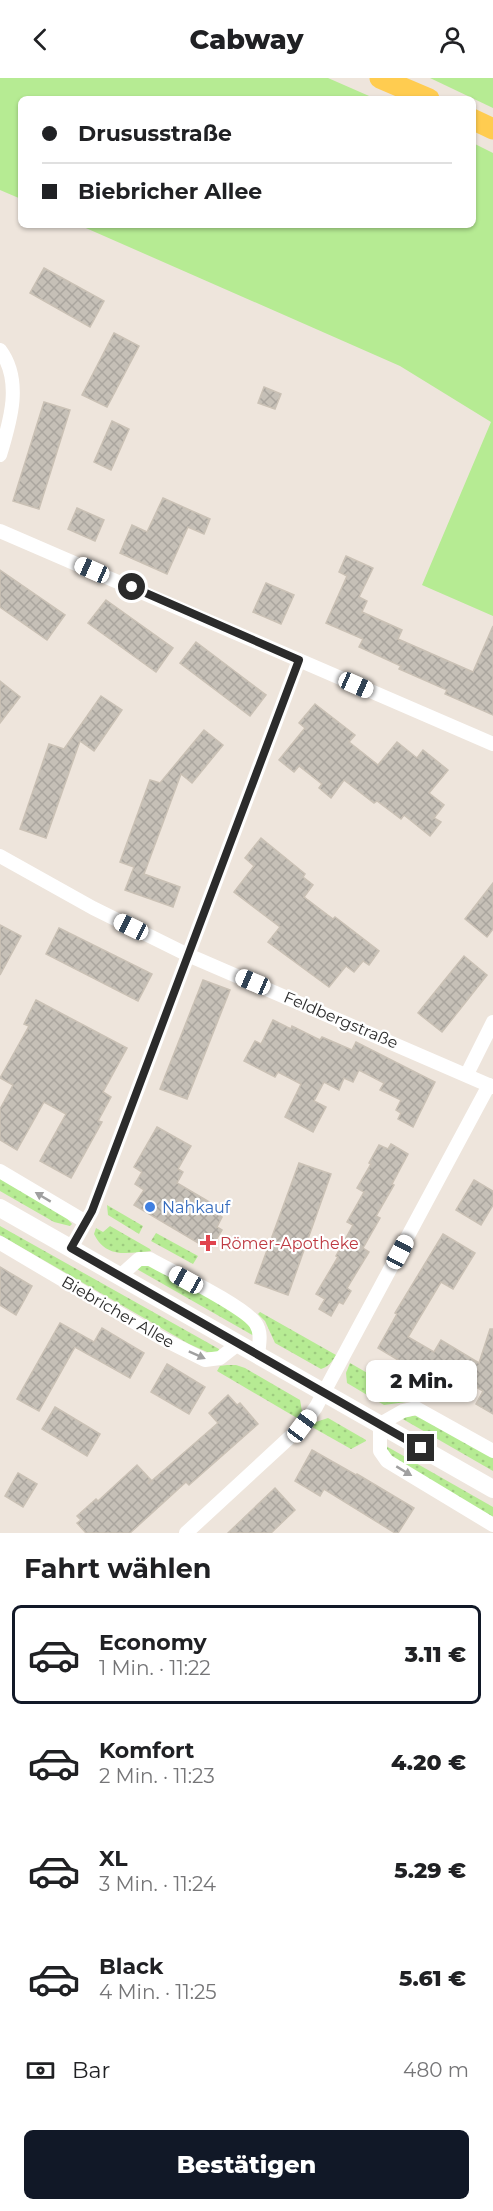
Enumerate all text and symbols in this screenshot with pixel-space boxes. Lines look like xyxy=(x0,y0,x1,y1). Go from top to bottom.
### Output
icon: back xyxy=(24,23,57,56)
text: Cabway xyxy=(190,23,303,56)
icon: person xyxy=(436,23,469,56)
text: Drususstraße xyxy=(78,120,232,147)
text: Biebricher Allee xyxy=(78,178,262,205)
car xyxy=(72,554,112,586)
route start xyxy=(118,573,145,600)
car xyxy=(336,669,376,701)
car xyxy=(111,911,151,943)
car xyxy=(233,967,273,997)
street label: Feldbergstraße xyxy=(281,987,401,1053)
one-way arrow xyxy=(35,1191,51,1202)
place label: Nahkauf xyxy=(162,1198,231,1217)
marker: Nahkauf xyxy=(143,1200,157,1214)
car xyxy=(384,1232,416,1272)
place label: Römer-Apotheke xyxy=(220,1234,359,1253)
marker: Römer-Apotheke xyxy=(201,1236,215,1250)
car xyxy=(166,1263,206,1297)
street label: Biebricher Allee xyxy=(58,1272,178,1352)
one-way arrow xyxy=(188,1351,205,1360)
callout: 2 Min. xyxy=(366,1361,476,1403)
text: 2 Min. xyxy=(390,1369,453,1393)
car xyxy=(284,1406,320,1446)
route end xyxy=(407,1434,434,1461)
one-way arrow xyxy=(396,1466,412,1477)
text: Fahrt wählen xyxy=(24,1552,211,1585)
icon: car xyxy=(27,1628,81,1682)
text: Economy xyxy=(99,1629,207,1656)
text: 3.11 € xyxy=(405,1641,466,1668)
text: 1 Min. · 11:22 xyxy=(99,1656,211,1680)
icon: car xyxy=(27,1736,81,1790)
text: Komfort xyxy=(99,1737,194,1764)
text: 4.20 € xyxy=(391,1749,466,1776)
text: 2 Min. · 11:23 xyxy=(99,1764,215,1788)
icon: car xyxy=(27,1844,81,1898)
text: XL xyxy=(99,1845,128,1872)
text: 5.29 € xyxy=(394,1857,466,1884)
text: 3 Min. · 11:24 xyxy=(99,1872,216,1896)
icon: car xyxy=(27,1952,81,2006)
text: Black xyxy=(99,1953,163,1980)
text: 5.61 € xyxy=(399,1965,466,1992)
text: 4 Min. · 11:25 xyxy=(99,1980,217,2004)
icon: cash xyxy=(24,2054,57,2087)
text: Bar xyxy=(72,2057,110,2084)
text: 480 m xyxy=(403,2058,469,2082)
button: Bestätigen xyxy=(24,2130,469,2199)

